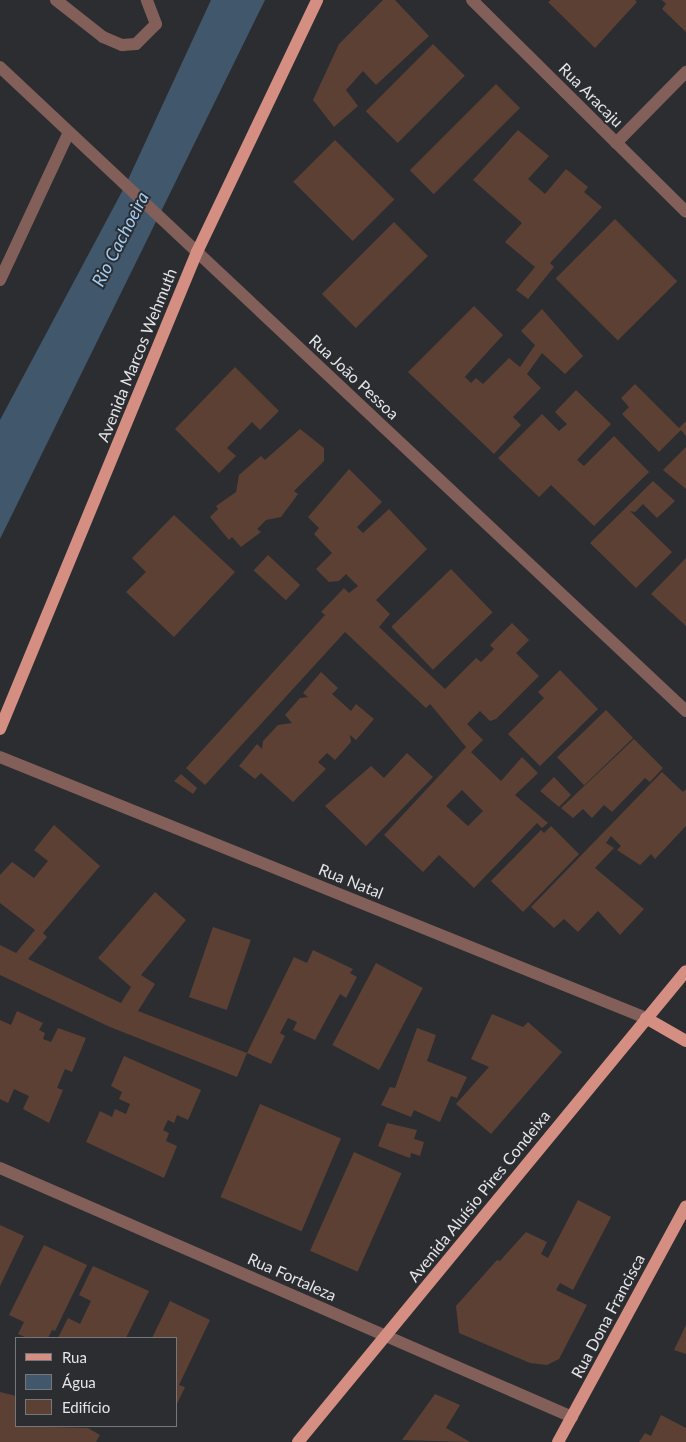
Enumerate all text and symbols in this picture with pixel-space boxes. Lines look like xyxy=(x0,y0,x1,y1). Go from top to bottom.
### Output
street label: Rua Aracaju xyxy=(555,59,627,131)
water label: Rio Cachoeira xyxy=(87,188,153,290)
street label: Avenida Marcos Wehmuth xyxy=(93,265,181,445)
street label: Rua João Pessoa xyxy=(305,330,403,424)
street label: Rua Natal xyxy=(316,859,386,903)
street label: Avenida Aluísio Pires Condeixa xyxy=(404,1106,554,1286)
street label: Rua Fortaleza xyxy=(245,1249,339,1305)
street label: Rua Dona Francisca xyxy=(567,1251,649,1381)
legend xyxy=(15,1337,178,1427)
text: Rua xyxy=(62,1348,87,1366)
text: Água xyxy=(62,1373,96,1391)
text: Edifício xyxy=(62,1398,110,1416)

